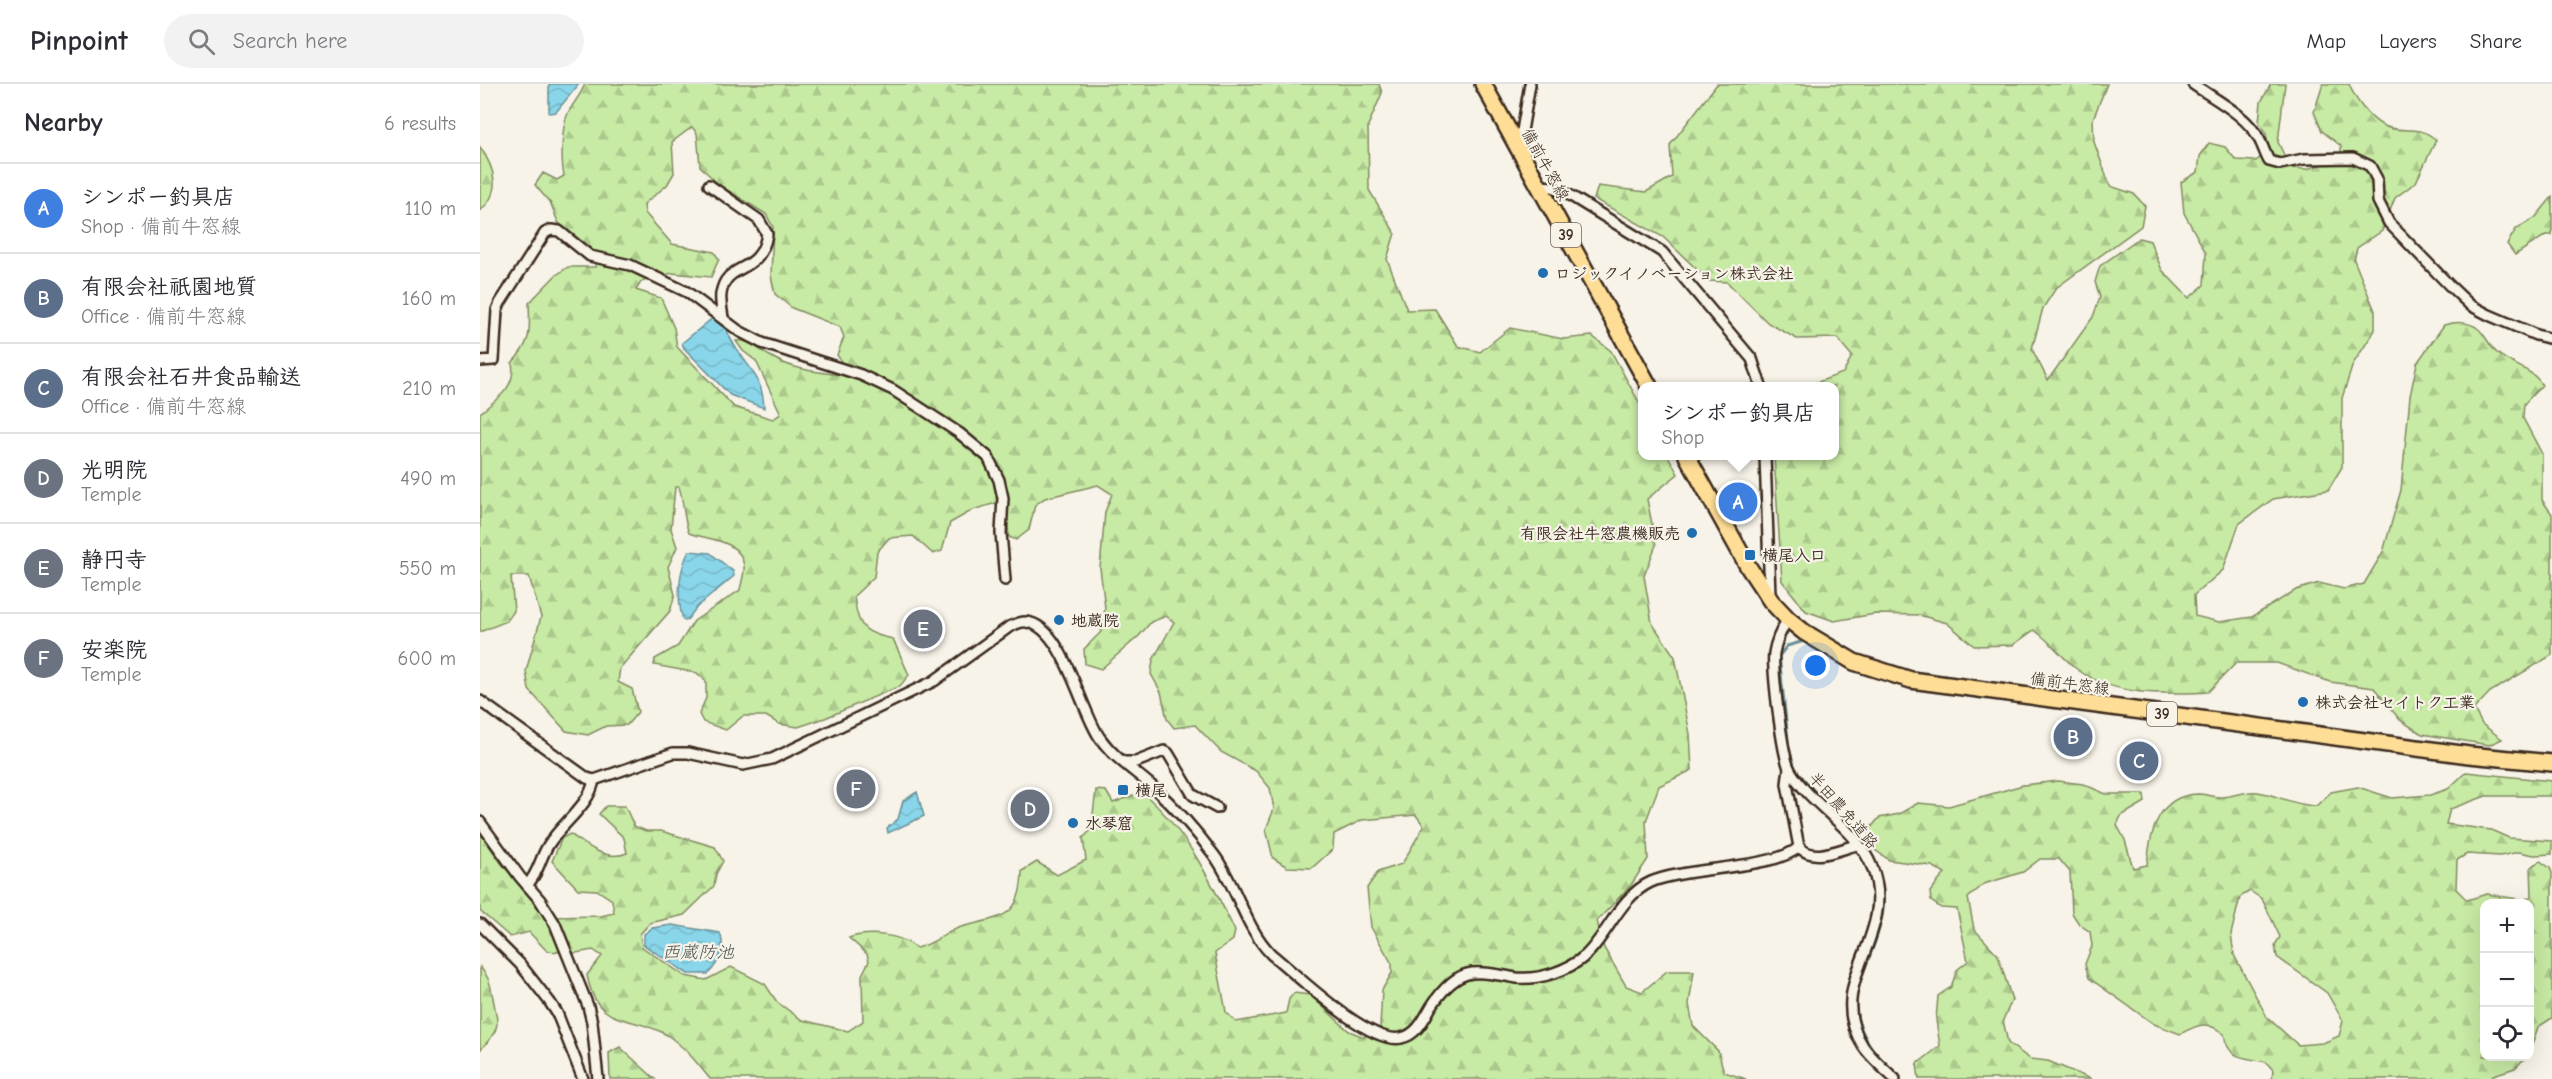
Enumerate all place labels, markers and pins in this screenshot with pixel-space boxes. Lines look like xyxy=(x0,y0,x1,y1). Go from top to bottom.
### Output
place label: ロジックイノベーション株式会社 xyxy=(1555,265,1794,283)
marker: ロジックイノベーション株式会社 xyxy=(1536,266,1550,280)
pin: A xyxy=(1718,480,1758,524)
place label: 有限会社牛窓農機販売 xyxy=(1520,525,1680,543)
marker: 有限会社牛窓農機販売 xyxy=(1685,526,1699,540)
place label: 横尾入口 xyxy=(1762,547,1826,565)
marker: 横尾入口 xyxy=(1743,548,1757,562)
pin: E xyxy=(904,606,942,652)
place label: 地蔵院 xyxy=(1071,612,1119,630)
marker: 地蔵院 xyxy=(1052,613,1066,627)
place label: 株式会社セイトク工業 xyxy=(2315,694,2475,712)
marker: 株式会社セイトク工業 xyxy=(2296,695,2310,709)
pin: B xyxy=(2054,714,2092,760)
pin: C xyxy=(2120,738,2158,784)
pin: F xyxy=(836,766,875,812)
place label: 横尾 xyxy=(1135,782,1167,800)
marker: 横尾 xyxy=(1116,783,1130,797)
pin: D xyxy=(1010,786,1050,832)
place label: 水琴窟 xyxy=(1085,815,1133,833)
marker: 水琴窟 xyxy=(1066,816,1080,830)

